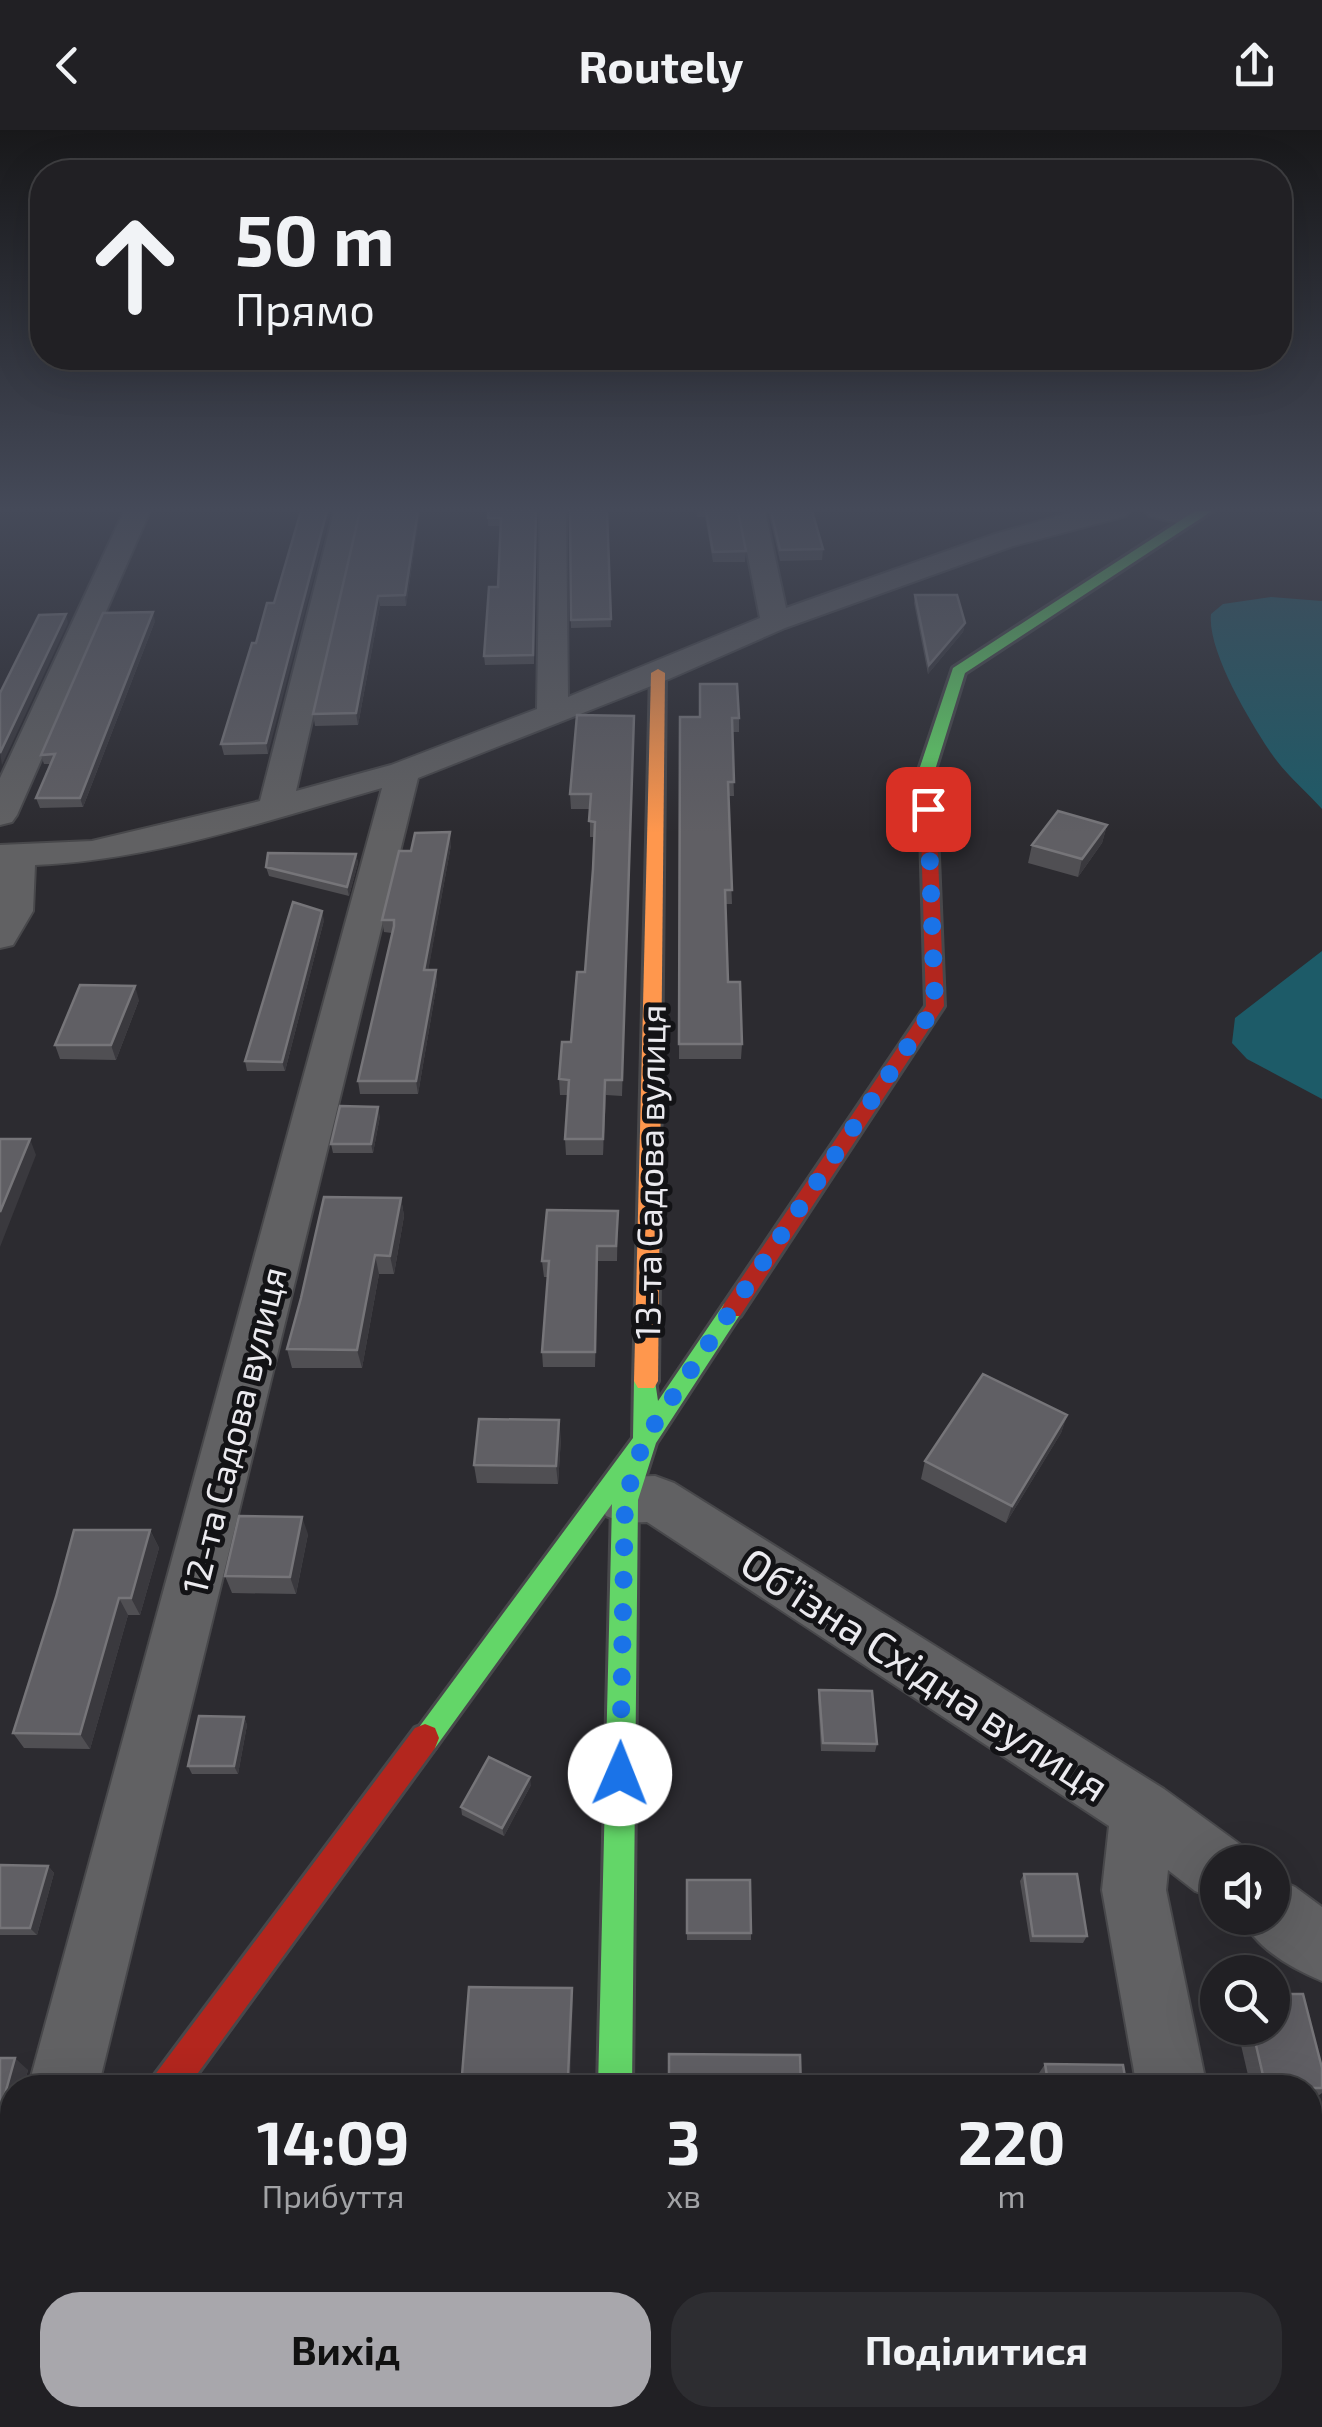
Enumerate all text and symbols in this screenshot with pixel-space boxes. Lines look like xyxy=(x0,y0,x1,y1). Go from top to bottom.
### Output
icon: back xyxy=(40,38,95,93)
text: Routely xyxy=(578,38,744,92)
icon: share xyxy=(1227,38,1282,93)
text: 50 m xyxy=(235,196,395,280)
icon: ahead xyxy=(70,200,200,330)
text: Прямо xyxy=(235,281,375,335)
pin xyxy=(886,767,971,852)
icon: arrive xyxy=(901,782,956,837)
street label: 13-та Садова вулиця xyxy=(625,1004,674,1340)
street label: 12-та Садова вулиця xyxy=(172,1262,295,1598)
street label: Обʼїзна Східна вулиця xyxy=(732,1536,1119,1811)
position arrow xyxy=(568,1722,672,1826)
map controls xyxy=(1200,1845,1290,2045)
button: sound xyxy=(1200,1845,1290,1935)
button: search xyxy=(1200,1955,1290,2045)
text: 14:09 xyxy=(257,2105,410,2177)
text: 3 xyxy=(667,2105,701,2177)
text: 220 xyxy=(958,2105,1065,2177)
text: Прибуття xyxy=(262,2176,405,2214)
text: хв xyxy=(666,2176,701,2214)
text: m xyxy=(997,2176,1025,2214)
button: Вихід xyxy=(40,2292,651,2407)
button: Поділитися xyxy=(671,2292,1282,2407)

